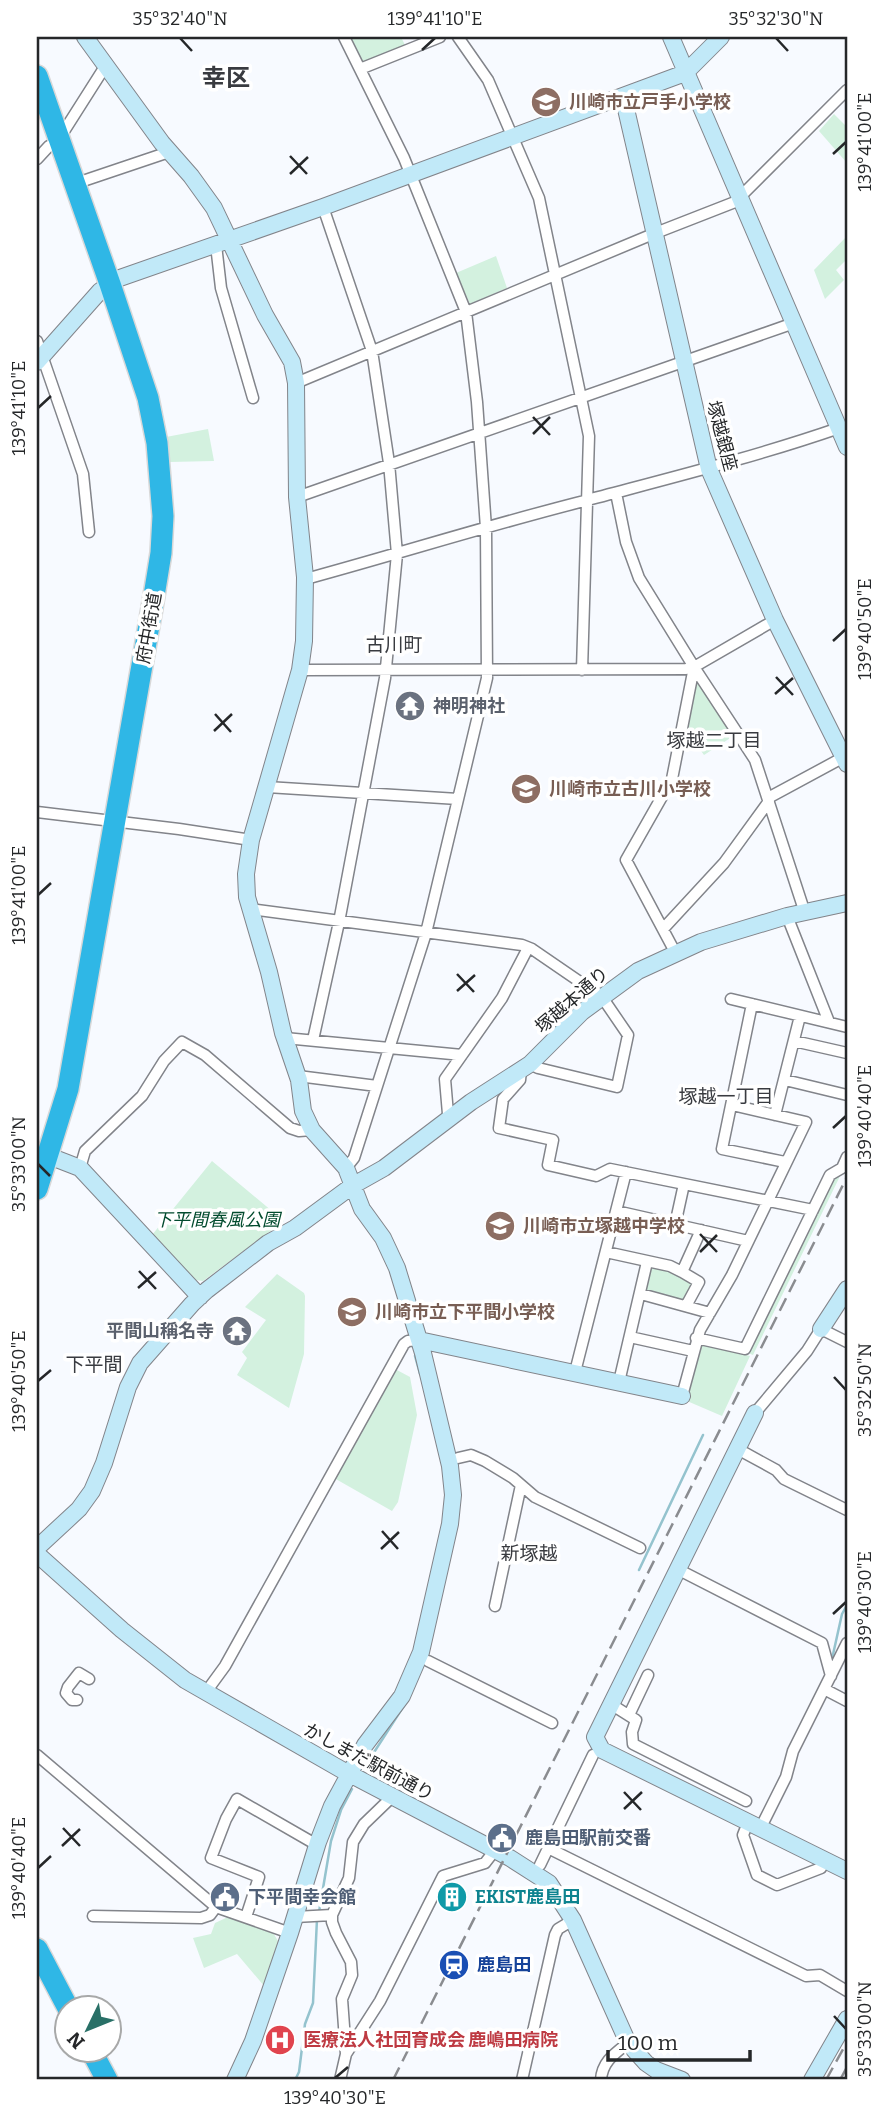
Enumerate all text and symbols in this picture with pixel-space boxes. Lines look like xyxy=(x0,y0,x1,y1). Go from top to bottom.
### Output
text: 35°32'40"N xyxy=(132,8,228,30)
text: 139°41'10"E xyxy=(388,8,482,30)
text: 35°32'30"N xyxy=(729,8,823,30)
district label: 幸区 xyxy=(202,64,250,92)
school or university icon: 川崎市立戸手小学校 xyxy=(529,85,563,119)
place label: 川崎市立戸手小学校 xyxy=(569,91,731,113)
text: 139°41'00"E xyxy=(854,92,876,192)
text: 139°41'10"E xyxy=(8,361,30,455)
street label: 塚越銀座 xyxy=(702,398,742,474)
text: 139°40'50"E xyxy=(854,578,876,680)
street label: 府中街道 xyxy=(132,591,166,665)
district label: 古川町 xyxy=(365,633,423,656)
temple icon: 神明神社 xyxy=(393,689,427,723)
place label: 神明神社 xyxy=(433,695,505,717)
district label: 塚越二丁目 xyxy=(666,729,762,752)
school or university icon: 川崎市立古川小学校 xyxy=(509,772,543,806)
place label: 川崎市立古川小学校 xyxy=(549,778,711,800)
text: 139°41'00"E xyxy=(8,845,30,945)
street label: 塚越本通り xyxy=(531,962,613,1038)
text: 139°40'40"E xyxy=(854,1065,876,1167)
district label: 塚越一丁目 xyxy=(678,1085,774,1108)
text: 35°33'00"N xyxy=(8,1116,30,1212)
park label: 下平間春風公園 xyxy=(154,1209,283,1231)
school or university icon: 川崎市立塚越中学校 xyxy=(483,1209,517,1243)
place label: 川崎市立塚越中学校 xyxy=(523,1215,685,1237)
school or university icon: 川崎市立下平間小学校 xyxy=(335,1295,369,1329)
place label: 川崎市立下平間小学校 xyxy=(375,1301,555,1323)
temple icon: 平間山稱名寺 xyxy=(220,1314,254,1348)
place label: 平間山稱名寺 xyxy=(106,1320,214,1342)
text: 139°40'50"E xyxy=(8,1330,30,1432)
text: 35°32'50"N xyxy=(854,1343,876,1437)
district label: 下平間 xyxy=(65,1353,123,1376)
district label: 新塚越 xyxy=(500,1542,558,1565)
text: 139°40'30"E xyxy=(854,1551,876,1653)
street label: かしまだ駅前通り xyxy=(300,1718,438,1806)
text: 139°40'40"E xyxy=(8,1817,30,1919)
public building icon: 鹿島田駅前交番 xyxy=(485,1821,519,1855)
place label: 鹿島田駅前交番 xyxy=(525,1827,651,1849)
public building icon: 下平間幸会館 xyxy=(208,1880,242,1914)
building icon: EKIST鹿島田 xyxy=(435,1880,469,1914)
place label: 下平間幸会館 xyxy=(248,1886,356,1908)
place label: EKIST鹿島田 xyxy=(475,1886,580,1908)
station icon: 鹿島田 xyxy=(437,1948,471,1982)
place label: 鹿島田 xyxy=(477,1954,531,1976)
text: 35°33'00"N xyxy=(854,1981,876,2077)
north arrow xyxy=(52,1994,122,2064)
scale bar xyxy=(608,2019,749,2063)
hospital icon: 医療法人社団育成会 鹿嶋田病院 xyxy=(263,2023,297,2057)
text: N xyxy=(62,2027,89,2053)
place label: 医療法人社団育成会 鹿嶋田病院 xyxy=(303,2029,558,2051)
text: 100 m xyxy=(618,2030,678,2056)
text: 139°40'30"E xyxy=(284,2087,386,2109)

